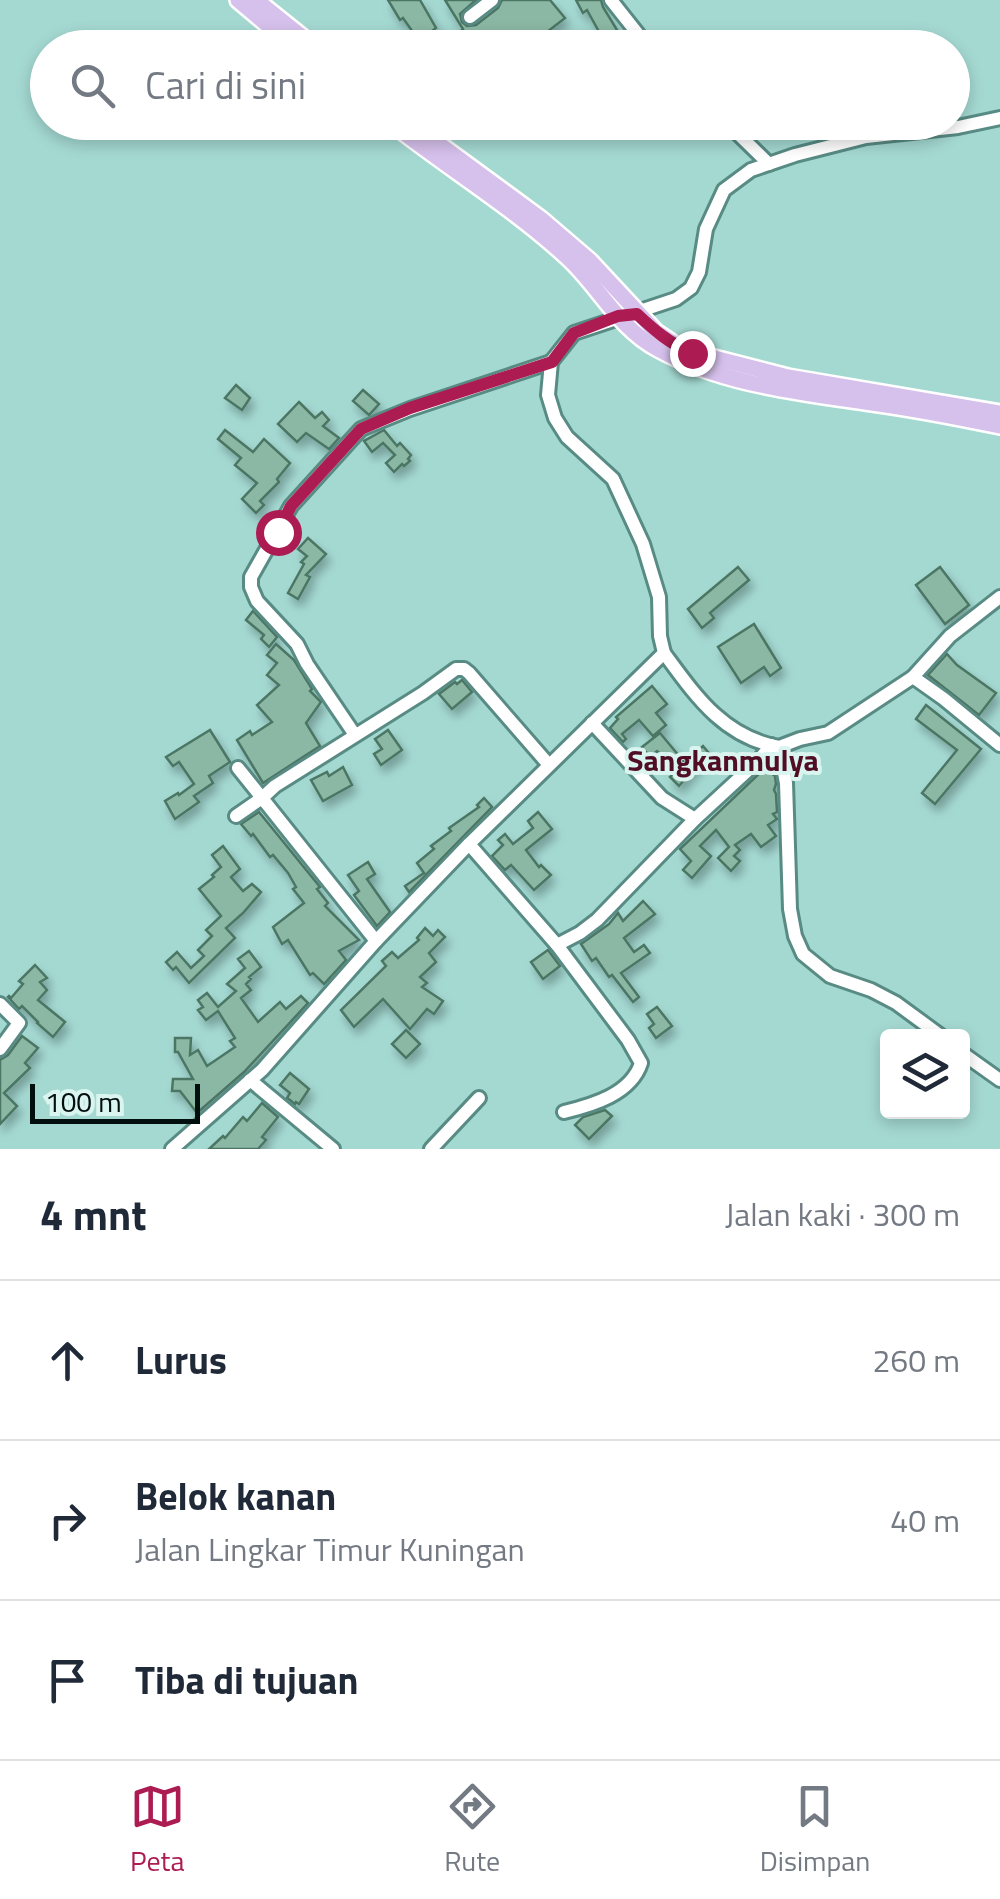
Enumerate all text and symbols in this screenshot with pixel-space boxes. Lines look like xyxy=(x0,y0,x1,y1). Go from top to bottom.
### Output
search box xyxy=(30,30,970,140)
text: Cari di sini xyxy=(145,56,306,114)
icon: search xyxy=(65,58,120,113)
route end xyxy=(670,331,716,377)
route start xyxy=(256,510,302,556)
district label: Sangkanmulya xyxy=(627,737,819,783)
map controls xyxy=(880,1029,970,1119)
button: layers xyxy=(880,1029,970,1119)
scale bar xyxy=(30,1079,200,1124)
text: 100 m xyxy=(45,1080,122,1123)
text: 4 mnt xyxy=(40,1182,147,1246)
text: Jalan kaki · 300 m xyxy=(725,1190,960,1238)
text: Lurus xyxy=(135,1331,227,1389)
icon: ahead xyxy=(40,1333,95,1388)
text: 260 m xyxy=(872,1336,960,1384)
text: Belok kanan xyxy=(135,1467,336,1525)
icon: right xyxy=(40,1493,95,1548)
text: 40 m xyxy=(890,1496,960,1544)
text: Jalan Lingkar Timur Kuningan xyxy=(135,1525,525,1573)
text: Tiba di tujuan xyxy=(135,1651,358,1709)
icon: arrive xyxy=(40,1653,95,1708)
tab: Peta xyxy=(130,1779,185,1882)
tab: Rute xyxy=(444,1779,500,1882)
tab: Disimpan xyxy=(760,1779,870,1882)

